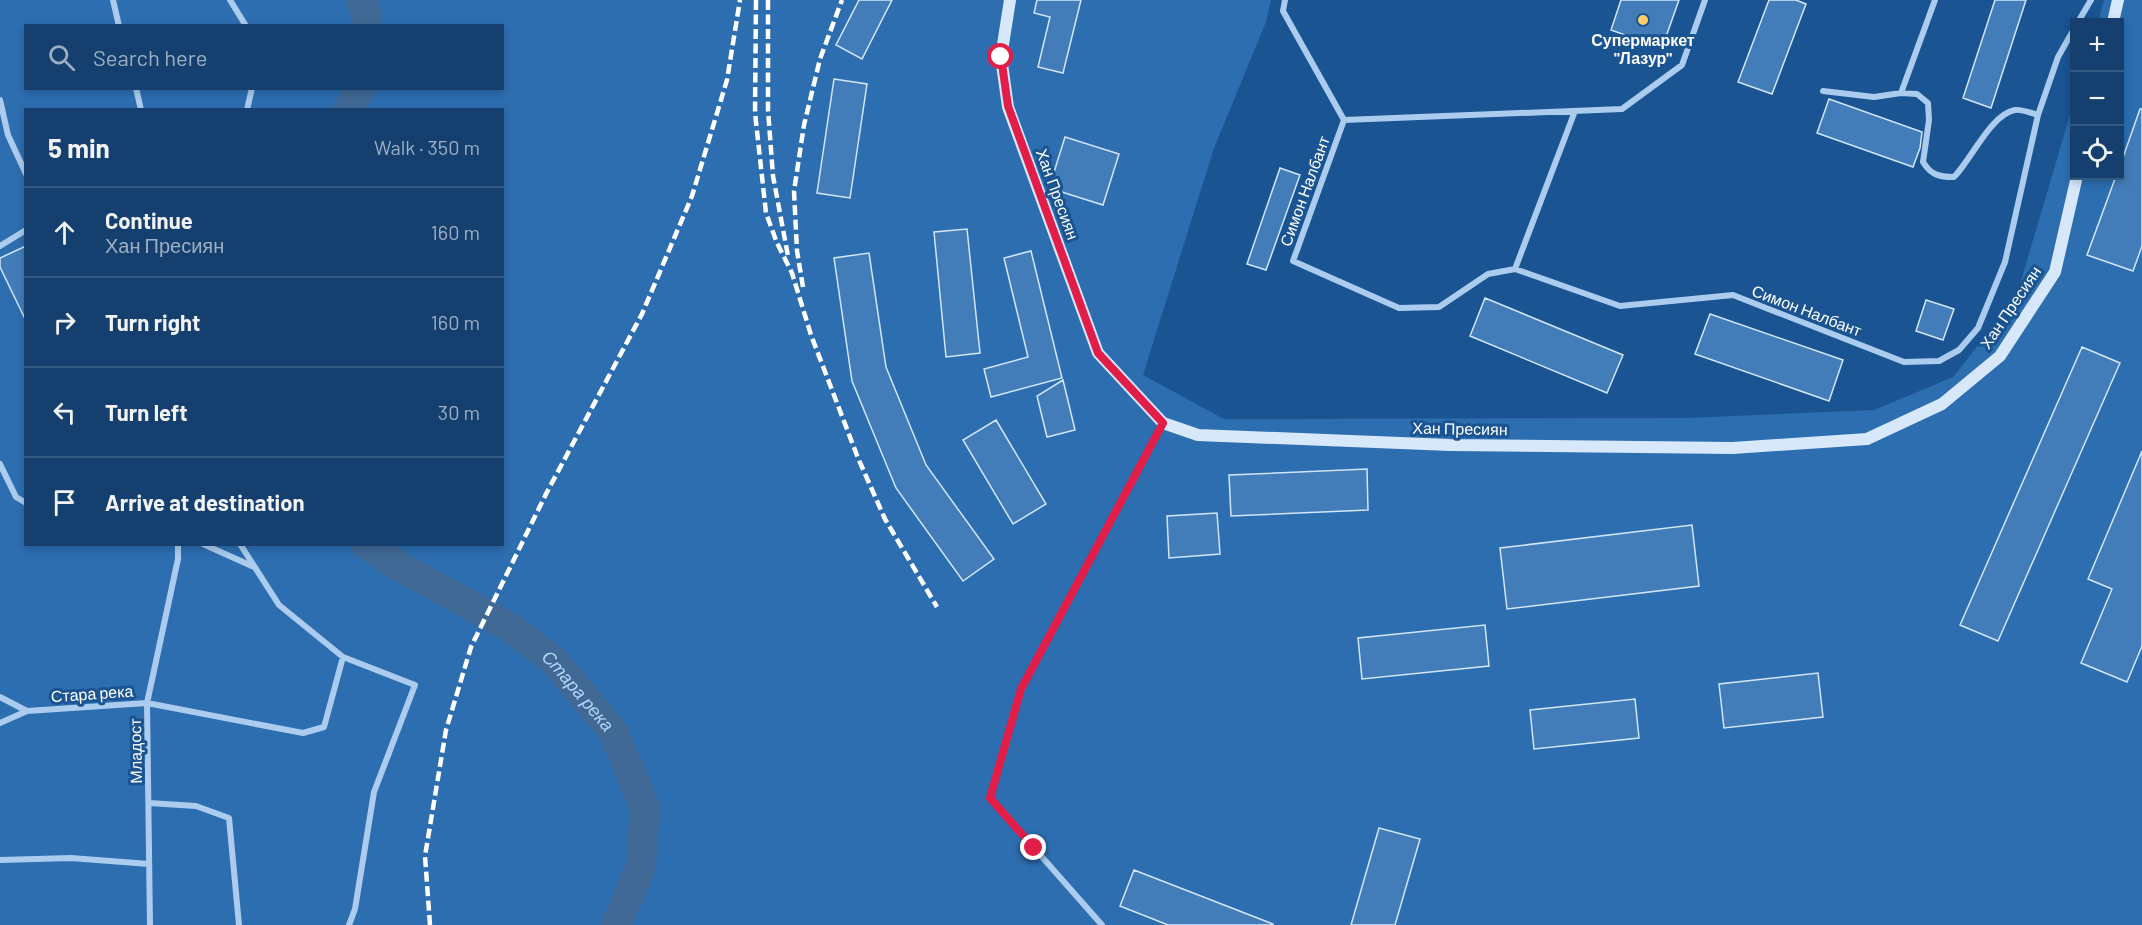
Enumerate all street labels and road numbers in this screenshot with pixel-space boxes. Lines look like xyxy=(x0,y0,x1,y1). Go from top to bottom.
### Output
street label: Симон Налбант xyxy=(1275,133,1333,249)
street label: Хан Пресиян xyxy=(1033,146,1083,242)
street label: Хан Пресиян xyxy=(1975,262,2045,352)
street label: Симон Налбант xyxy=(1749,280,1865,340)
street label: Хан Пресиян xyxy=(1412,418,1508,438)
street label: Стара река xyxy=(50,681,134,705)
street label: Младост xyxy=(125,718,145,784)

